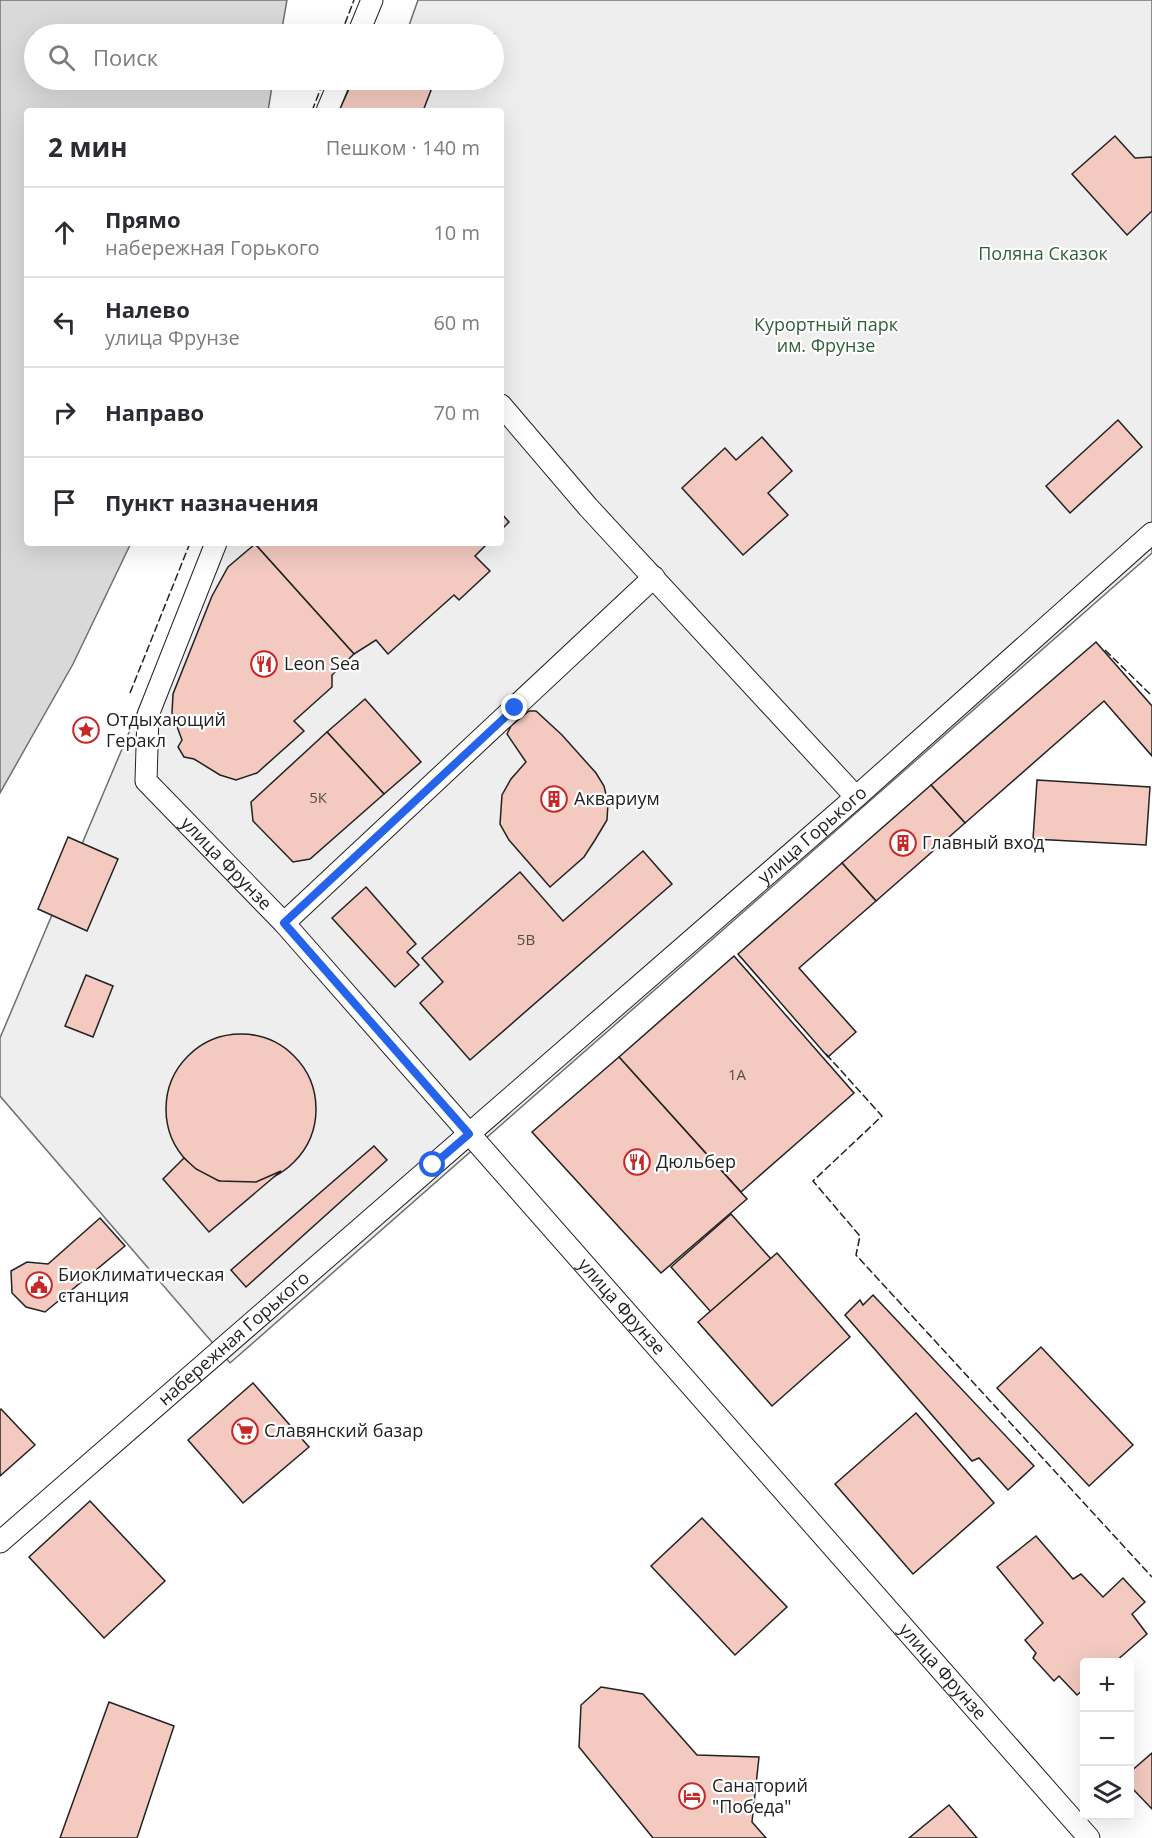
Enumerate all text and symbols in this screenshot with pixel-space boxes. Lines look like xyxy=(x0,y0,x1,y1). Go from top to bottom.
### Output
search box xyxy=(24,24,504,90)
icon: search xyxy=(45,41,78,74)
text: Поиск xyxy=(93,42,158,72)
text: 2 мин xyxy=(48,129,128,165)
text: Пешком · 140 m xyxy=(326,134,480,161)
text: Прямо xyxy=(105,204,181,234)
icon: ahead xyxy=(48,216,81,249)
text: 10 m xyxy=(433,219,480,246)
text: набережная Горького xyxy=(105,234,320,261)
park label: Поляна Сказок xyxy=(978,241,1109,265)
text: Налево xyxy=(105,294,190,324)
icon: left xyxy=(48,306,81,339)
text: 60 m xyxy=(433,309,480,336)
park label: Курортный парк им. Фрунзе xyxy=(754,312,899,357)
text: улица Фрунзе xyxy=(105,324,240,351)
icon: right xyxy=(48,396,81,429)
text: Направо xyxy=(105,397,204,427)
text: 70 m xyxy=(433,399,480,426)
icon: arrive xyxy=(48,486,81,519)
text: Пункт назначения xyxy=(105,487,319,517)
restaurant icon: Leon Sea xyxy=(249,649,279,679)
place label: Leon Sea xyxy=(284,651,360,675)
route end xyxy=(501,694,527,720)
place label: Отдыхающий Геракл xyxy=(106,707,226,752)
place icon: Отдыхающий Геракл xyxy=(71,715,101,745)
street label: улица Горького xyxy=(752,780,871,888)
building icon: Аквариум xyxy=(539,784,569,814)
place label: Аквариум xyxy=(574,786,660,810)
house number: 5К xyxy=(309,787,328,807)
street label: улица Фрунзе xyxy=(176,811,278,915)
building icon: Главный вход xyxy=(888,828,918,858)
place label: Главный вход xyxy=(922,830,1044,854)
house number: 5В xyxy=(517,929,535,949)
house number: 1А xyxy=(728,1064,747,1084)
restaurant icon: Дюльбер xyxy=(622,1147,652,1177)
place label: Дюльбер xyxy=(656,1149,736,1173)
route start xyxy=(419,1151,445,1177)
street label: улица Фрунзе xyxy=(573,1253,671,1359)
place label: Биоклиматическая станция xyxy=(58,1262,224,1307)
street label: набережная Горького xyxy=(152,1265,314,1410)
public building icon: Биоклиматическая станция xyxy=(24,1270,54,1300)
supermarket icon: Славянский базар xyxy=(230,1416,260,1446)
place label: Славянский базар xyxy=(264,1418,423,1442)
street label: улица Фрунзе xyxy=(894,1617,992,1724)
map controls xyxy=(1080,1658,1134,1820)
button: + xyxy=(1080,1658,1134,1712)
button: − xyxy=(1080,1712,1134,1766)
button: layers xyxy=(1080,1766,1134,1820)
place label: Санаторий "Победа" xyxy=(712,1773,808,1818)
hotel icon: Санаторий "Победа" xyxy=(677,1781,707,1811)

